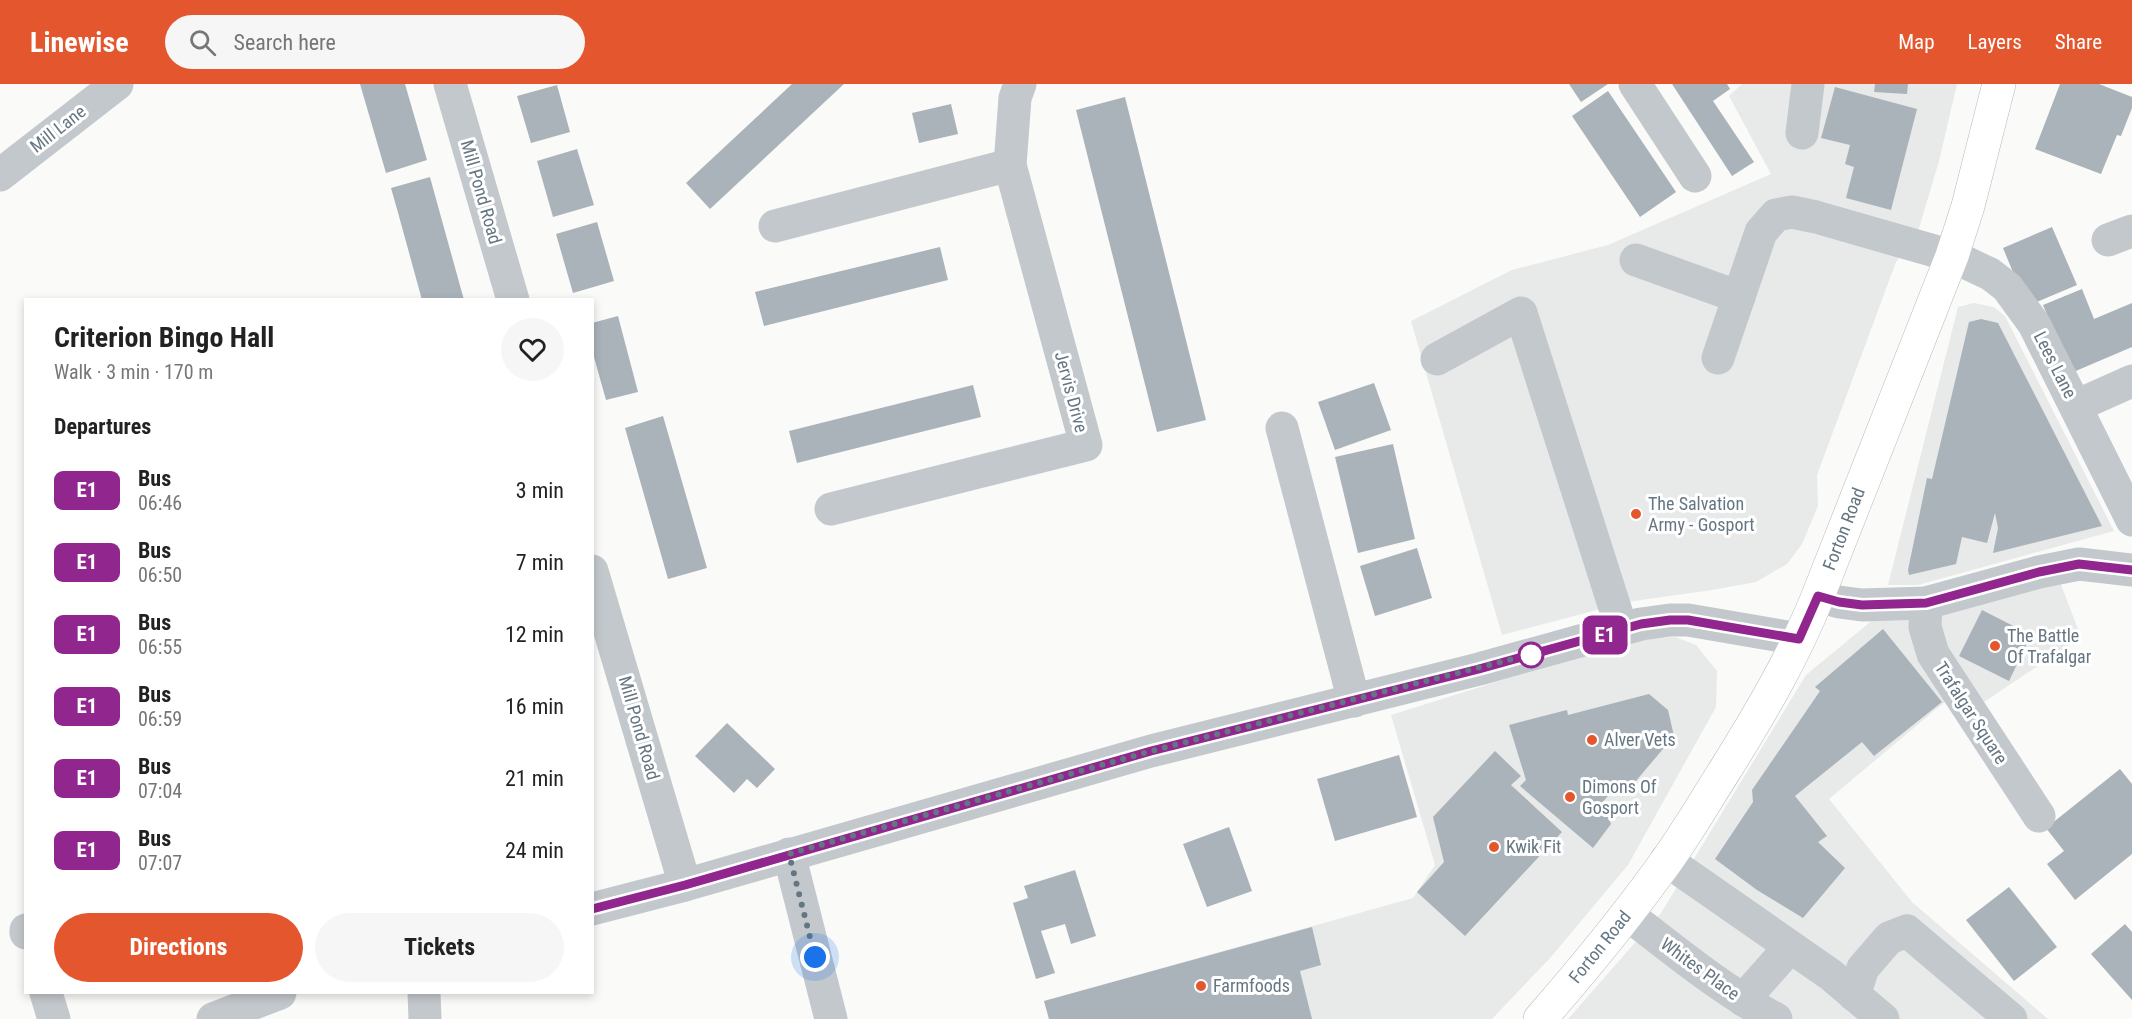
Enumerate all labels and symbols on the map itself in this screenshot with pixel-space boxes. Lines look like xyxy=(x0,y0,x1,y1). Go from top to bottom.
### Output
street label: Mill Lane xyxy=(26,100,90,157)
street label: Mill Pond Road xyxy=(457,138,506,246)
street label: Lees Lane xyxy=(2030,328,2081,402)
street label: Jervis Drive xyxy=(1051,349,1092,435)
street label: Forton Road xyxy=(1818,485,1869,573)
place label: The Salvation Army - Gosport xyxy=(1648,493,1755,535)
marker: The Salvation Army - Gosport xyxy=(1629,507,1643,521)
line badge: E1 xyxy=(1578,616,1632,654)
place label: The Battle Of Trafalgar xyxy=(2007,625,2092,667)
marker: The Battle Of Trafalgar xyxy=(1988,639,2002,653)
unlabelled marker xyxy=(1518,642,1544,668)
street label: Trafalgar Square xyxy=(1931,658,2012,768)
street label: Mill Pond Road xyxy=(615,674,664,782)
place label: Alver Vets xyxy=(1604,729,1676,750)
marker: Alver Vets xyxy=(1585,733,1599,747)
place label: Dimons Of Gosport xyxy=(1582,776,1657,818)
marker: Dimons Of Gosport xyxy=(1563,790,1577,804)
place label: Kwik Fit xyxy=(1506,836,1561,857)
marker: Kwik Fit xyxy=(1487,840,1501,854)
street label: Forton Road xyxy=(1564,906,1635,987)
street label: Whites Place xyxy=(1657,933,1744,1004)
your location xyxy=(800,942,830,972)
place label: Farmfoods xyxy=(1213,975,1290,996)
marker: Farmfoods xyxy=(1194,979,1208,993)

